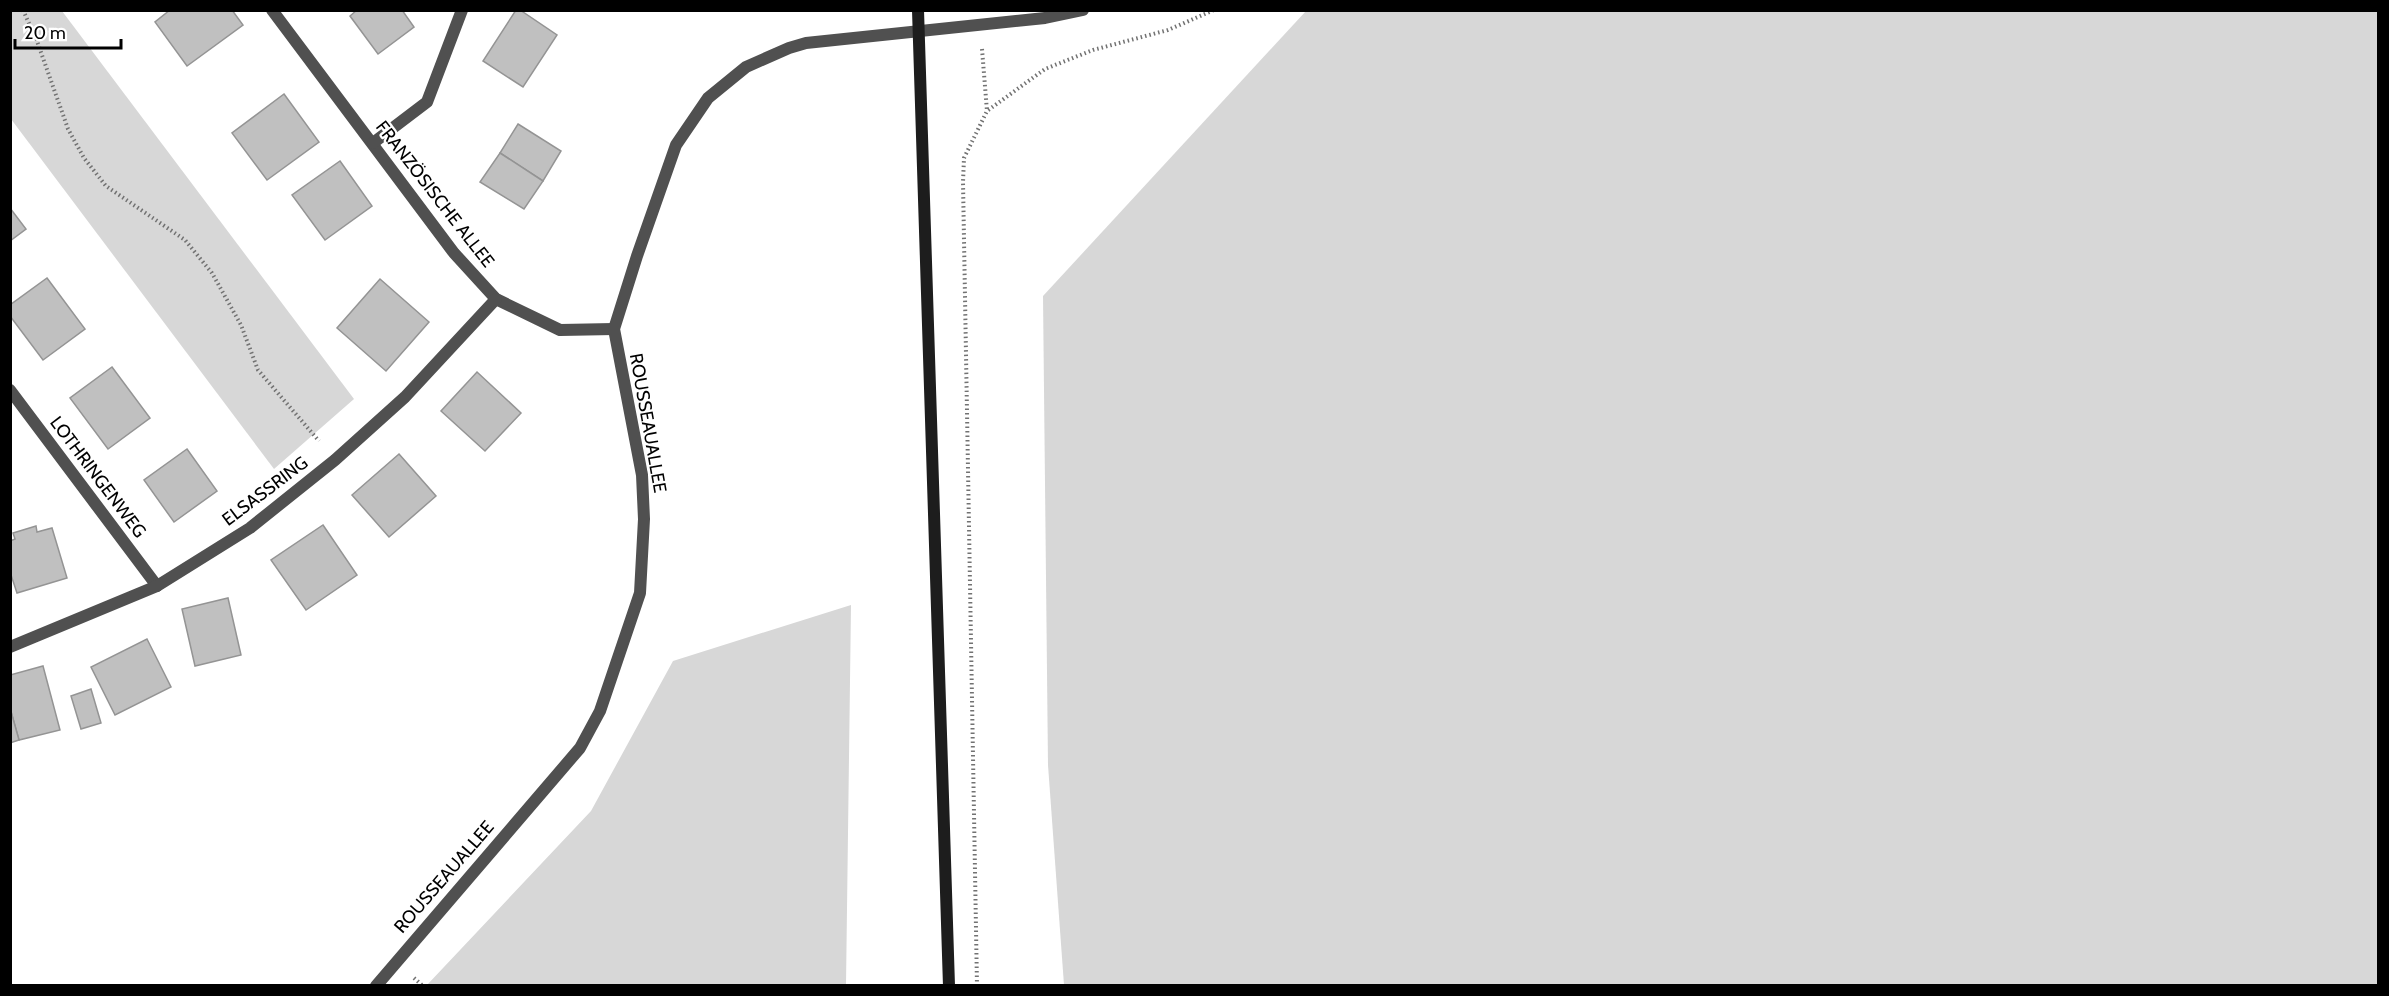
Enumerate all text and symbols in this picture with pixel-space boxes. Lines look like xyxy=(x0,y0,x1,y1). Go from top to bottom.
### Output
scale bar xyxy=(15,12,122,50)
text: 20 m xyxy=(24,22,66,44)
street label: FRANZÖSISCHE ALLEE xyxy=(371,116,499,272)
street label: ROUSSEAUALLEE xyxy=(625,351,671,495)
street label: LOTHRINGENWEG xyxy=(45,412,151,542)
street label: ELSASSRING xyxy=(218,452,312,530)
street label: ROUSSEAUALLEE xyxy=(389,816,499,938)

